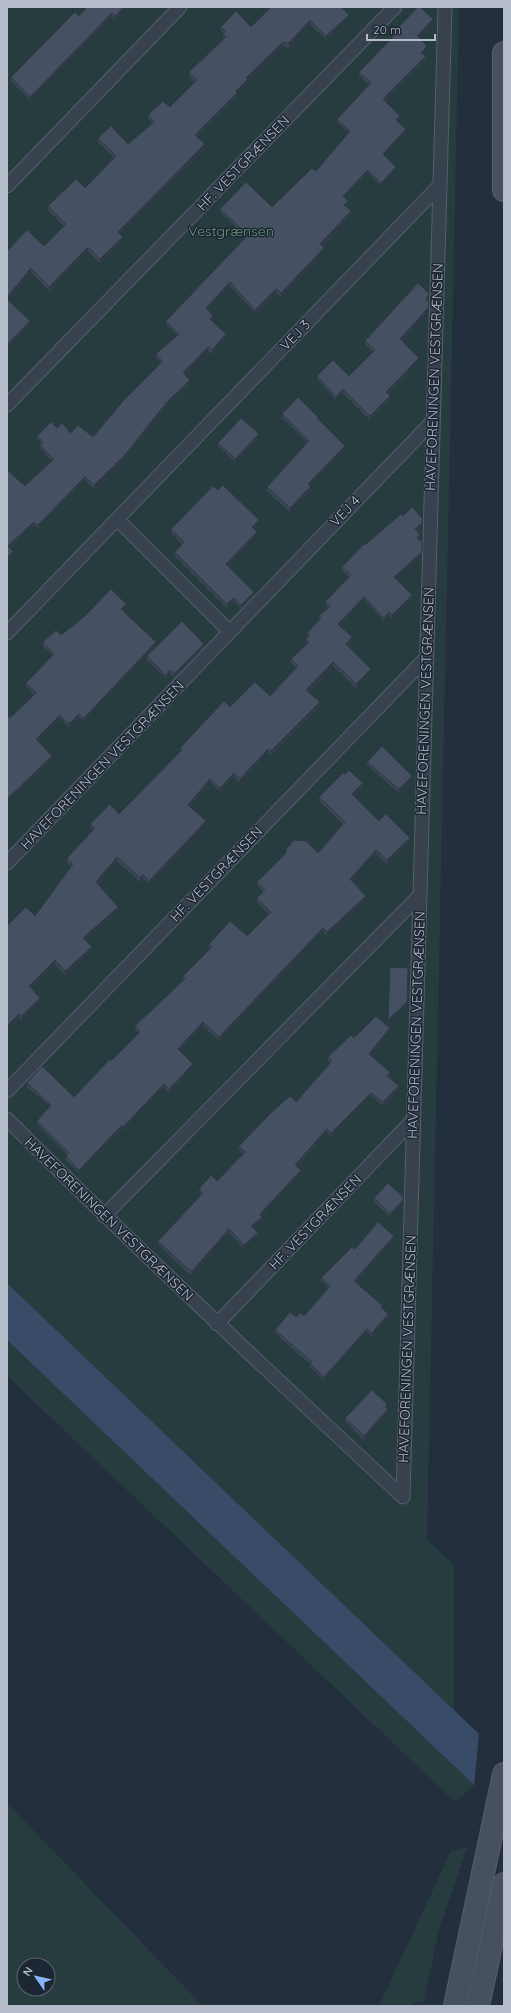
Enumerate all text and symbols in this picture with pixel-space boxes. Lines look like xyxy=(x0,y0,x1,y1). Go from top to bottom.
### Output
scale bar xyxy=(367,16,435,42)
text: 20 m xyxy=(373,22,401,37)
street label: HF. VESTGRÆNSEN xyxy=(193,111,293,215)
park label: Vestgrænsen xyxy=(188,222,274,240)
street label: HAVEFORENINGEN VESTGRÆNSEN xyxy=(421,263,447,491)
street label: VEJ 3 xyxy=(276,316,314,354)
street label: VEJ 4 xyxy=(326,492,364,530)
street label: HAVEFORENINGEN VESTGRÆNSEN xyxy=(412,587,438,815)
street label: HAVEFORENINGEN VESTGRÆNSEN xyxy=(16,677,188,853)
street label: HF. VESTGRÆNSEN xyxy=(166,822,266,926)
street label: HAVEFORENINGEN VESTGRÆNSEN xyxy=(403,911,429,1139)
street label: HAVEFORENINGEN VESTGRÆNSEN xyxy=(21,1133,197,1305)
street label: HF. VESTGRÆNSEN xyxy=(265,1170,365,1274)
street label: HAVEFORENINGEN VESTGRÆNSEN xyxy=(394,1235,420,1463)
north arrow xyxy=(16,1957,56,1997)
text: N xyxy=(20,1964,36,1979)

